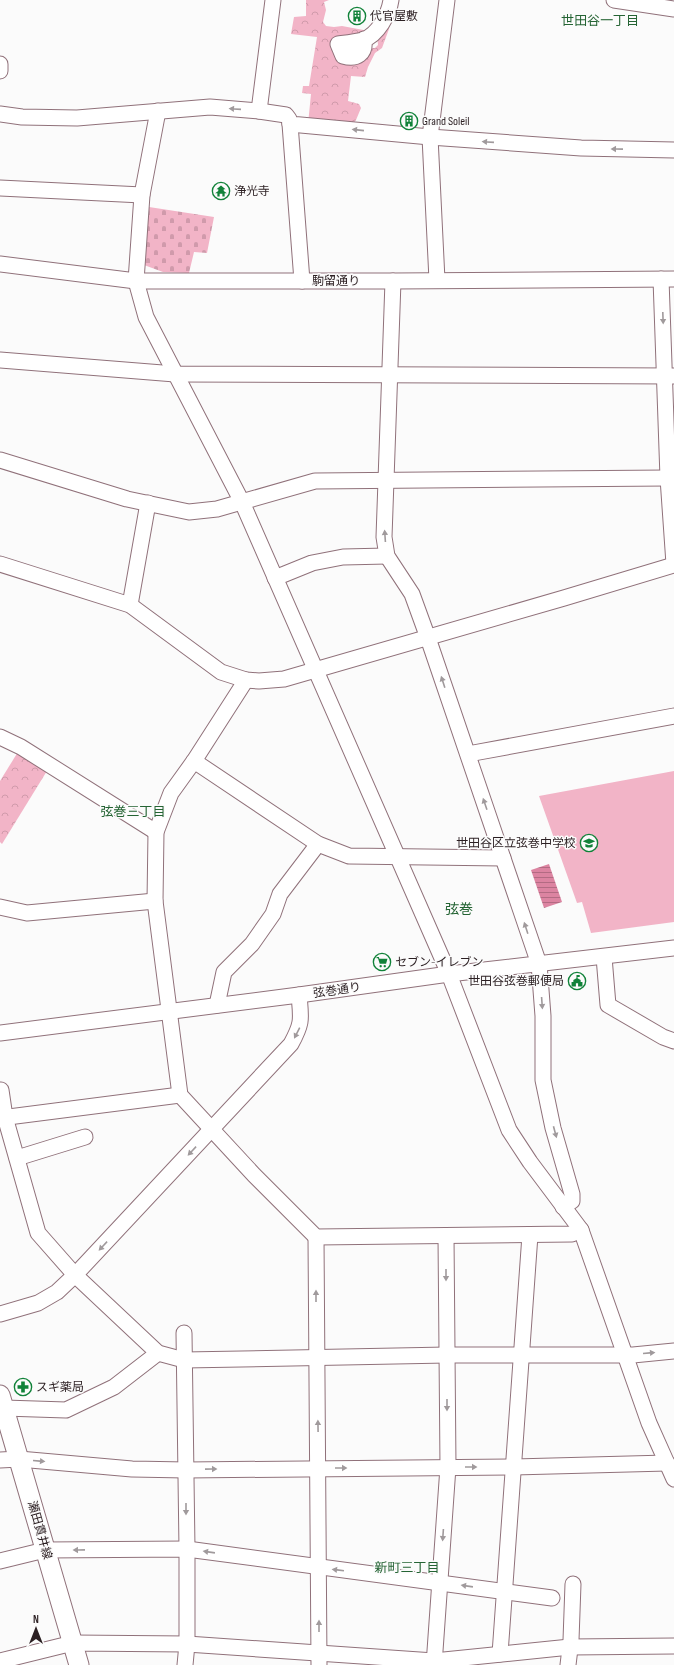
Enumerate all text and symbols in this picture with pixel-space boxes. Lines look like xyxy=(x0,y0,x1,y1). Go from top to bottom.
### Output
building icon: 代官屋敷 xyxy=(347,6,367,26)
place label: 代官屋敷 xyxy=(370,9,418,24)
district label: 世田谷一丁目 xyxy=(561,13,639,29)
one-way arrow xyxy=(229,105,241,112)
building icon: Grand Soleil xyxy=(399,111,419,131)
place label: Grand Soleil xyxy=(422,114,470,129)
one-way arrow xyxy=(352,127,364,133)
one-way arrow xyxy=(482,138,494,145)
one-way arrow xyxy=(610,146,623,152)
temple icon: 浄光寺 xyxy=(211,181,231,201)
place label: 浄光寺 xyxy=(234,184,270,199)
street label: 駒留通り xyxy=(312,274,360,289)
one-way arrow xyxy=(659,312,666,324)
one-way arrow xyxy=(381,530,388,542)
one-way arrow xyxy=(439,675,445,687)
one-way arrow xyxy=(482,798,488,810)
district label: 弦巻三丁目 xyxy=(100,804,166,820)
school or university icon: 世田谷区立弦巻中学校 xyxy=(579,833,599,853)
place label: 世田谷区立弦巻中学校 xyxy=(456,836,576,851)
district label: 弦巻 xyxy=(445,901,473,918)
one-way arrow xyxy=(523,921,529,933)
supermarket icon: セブン-イレブン xyxy=(372,952,392,972)
place label: セブン-イレブン xyxy=(395,955,483,970)
public building icon: 世田谷弦巻郵便局 xyxy=(567,971,587,991)
place label: 世田谷弦巻郵便局 xyxy=(468,974,564,989)
street label: 弦巻通り xyxy=(312,980,362,1001)
one-way arrow xyxy=(539,997,545,1010)
one-way arrow xyxy=(294,1027,300,1039)
one-way arrow xyxy=(552,1126,558,1138)
one-way arrow xyxy=(187,1145,196,1156)
one-way arrow xyxy=(99,1241,108,1250)
one-way arrow xyxy=(443,1269,450,1281)
one-way arrow xyxy=(313,1289,319,1302)
one-way arrow xyxy=(643,1350,655,1357)
pharmacy icon: スギ薬局 xyxy=(13,1377,33,1397)
place label: スギ薬局 xyxy=(36,1380,84,1395)
one-way arrow xyxy=(444,1399,450,1412)
one-way arrow xyxy=(314,1420,321,1432)
one-way arrow xyxy=(33,1457,45,1464)
one-way arrow xyxy=(465,1464,478,1470)
one-way arrow xyxy=(335,1465,348,1471)
one-way arrow xyxy=(205,1466,217,1473)
street label: 瀬田貫井線 xyxy=(24,1499,55,1561)
one-way arrow xyxy=(183,1503,189,1516)
one-way arrow xyxy=(439,1529,446,1541)
one-way arrow xyxy=(72,1547,85,1553)
one-way arrow xyxy=(203,1549,215,1555)
district label: 新町三丁目 xyxy=(374,1560,440,1576)
one-way arrow xyxy=(332,1567,344,1573)
one-way arrow xyxy=(460,1583,473,1589)
north arrow xyxy=(16,1609,56,1649)
text: N xyxy=(33,1613,39,1626)
one-way arrow xyxy=(316,1619,322,1632)

